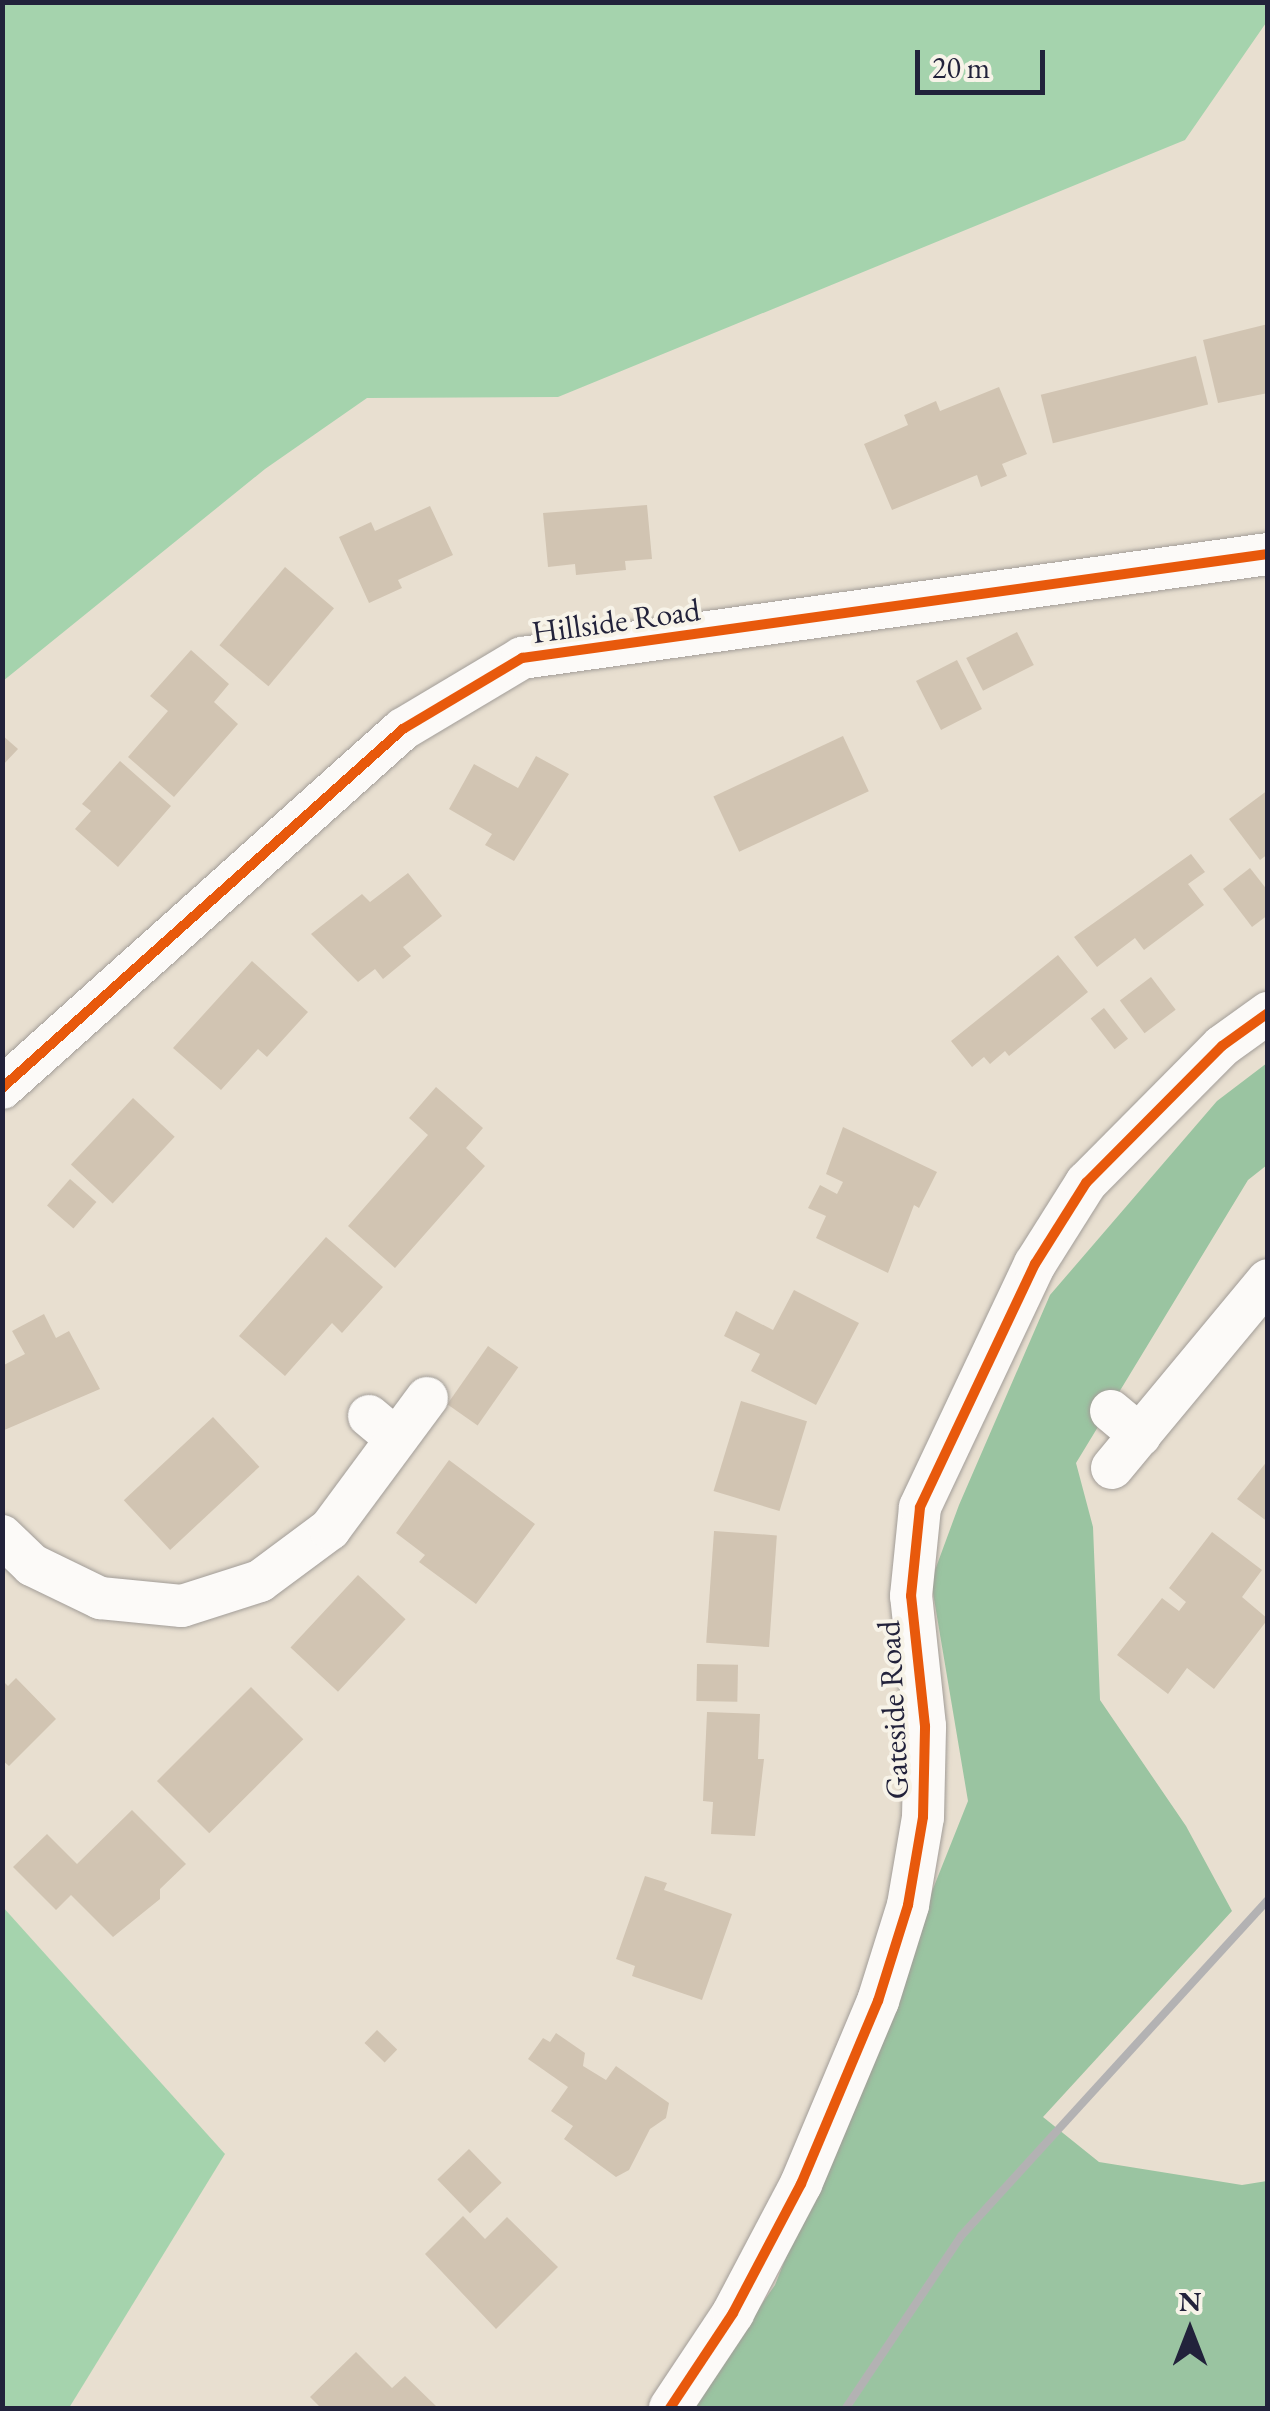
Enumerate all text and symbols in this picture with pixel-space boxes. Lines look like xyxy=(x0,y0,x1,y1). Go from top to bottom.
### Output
scale bar xyxy=(920,30,1050,92)
text: 20 m xyxy=(932,48,990,87)
street label: Hillside Road xyxy=(529,590,703,652)
street label: Gateside Road xyxy=(869,1620,917,1800)
north arrow xyxy=(1140,2281,1240,2381)
text: N xyxy=(1179,2283,1201,2319)

